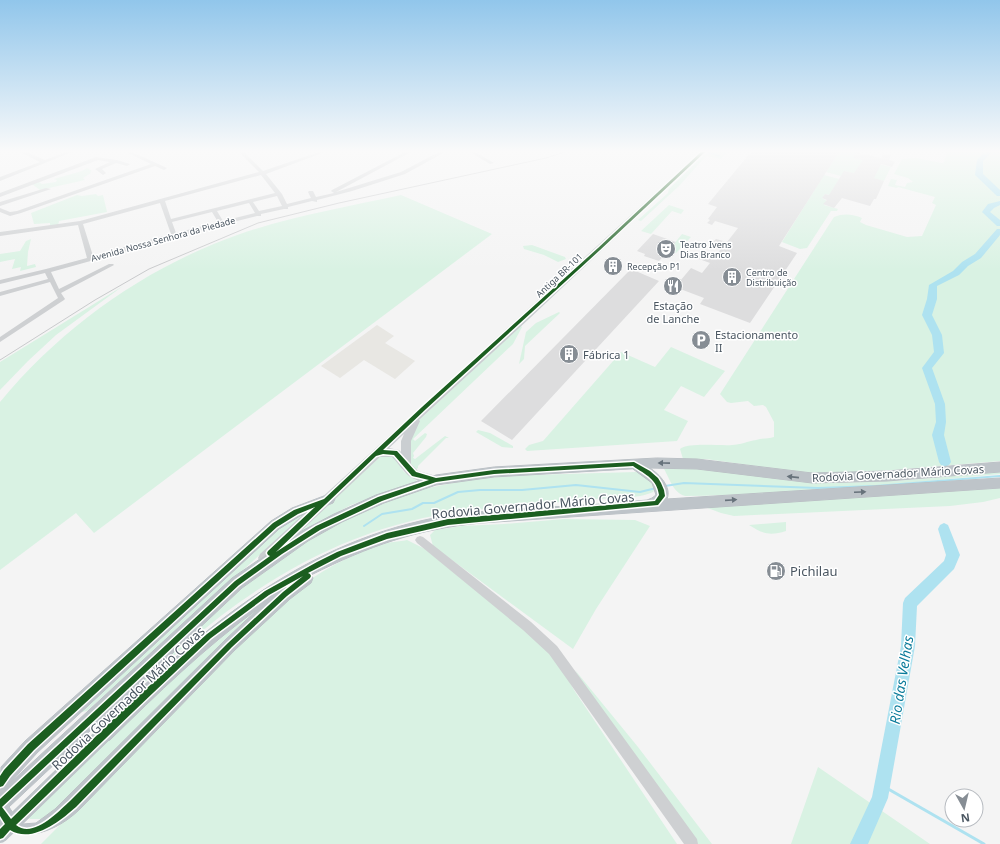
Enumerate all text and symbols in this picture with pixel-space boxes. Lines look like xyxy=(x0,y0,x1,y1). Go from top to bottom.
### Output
street label: Avenida Nossa Senhora da Piedade xyxy=(89,213,237,265)
theatre icon: Teatro Ivens Dias Branco xyxy=(655,238,677,260)
place label: Teatro Ivens Dias Branco xyxy=(680,238,732,261)
street label: Antiga BR-101 xyxy=(533,250,585,300)
building icon: Recepção P1 xyxy=(602,255,624,277)
place label: Recepção P1 xyxy=(627,260,680,273)
building icon: Centro de Distribuição xyxy=(721,266,743,288)
place label: Centro de Distribuição xyxy=(746,266,797,289)
restaurant icon: Estação de Lanche xyxy=(662,275,684,297)
place label: Estação de Lanche xyxy=(647,298,699,326)
place label: Estacionamento II xyxy=(715,327,799,355)
parking icon: Estacionamento II xyxy=(690,329,712,351)
building icon: Fábrica 1 xyxy=(558,343,580,365)
place label: Fábrica 1 xyxy=(583,347,630,362)
one-way arrow xyxy=(657,460,670,466)
street label: Rodovia Governador Mário Covas xyxy=(812,461,984,485)
one-way arrow xyxy=(787,473,800,480)
street label: Rodovia Governador Mário Covas xyxy=(431,487,635,523)
one-way arrow xyxy=(854,489,866,496)
one-way arrow xyxy=(725,496,737,503)
fuel station icon: Pichilau xyxy=(765,560,787,582)
place label: Pichilau xyxy=(790,562,838,580)
street label: Rodovia Governador Mário Covas xyxy=(47,622,209,774)
water label: Rio das Velhas xyxy=(885,635,917,725)
north arrow xyxy=(944,788,984,828)
text: N xyxy=(960,810,971,826)

